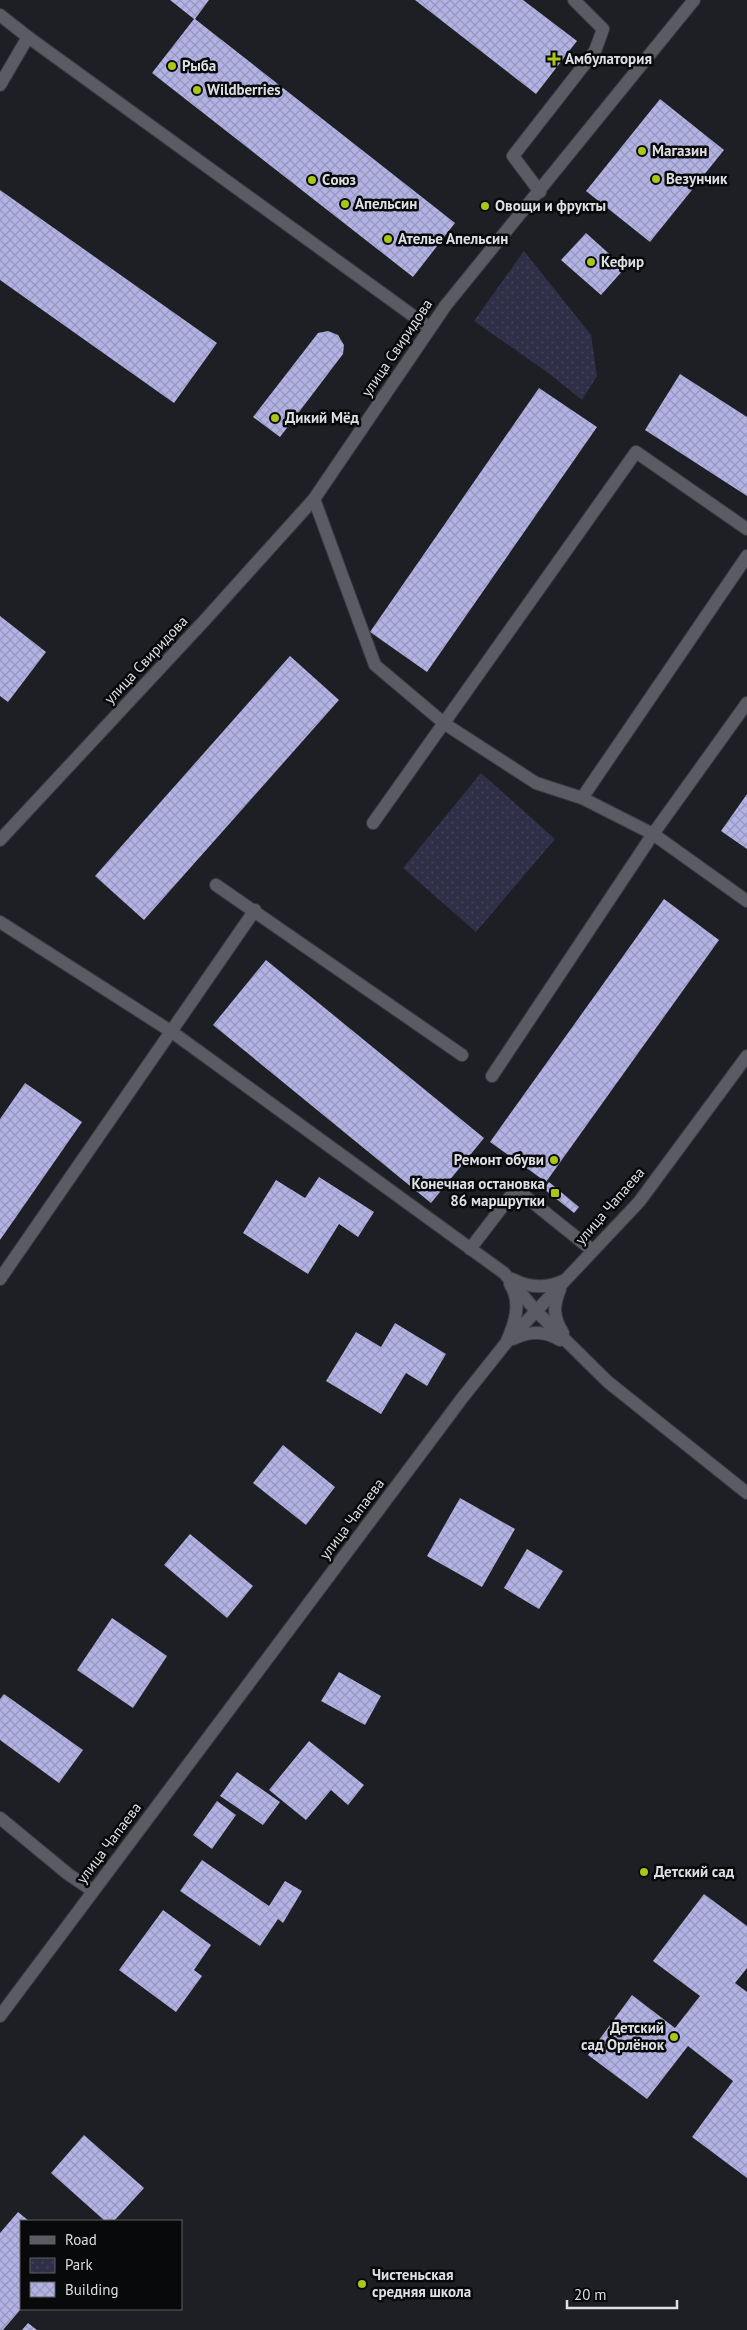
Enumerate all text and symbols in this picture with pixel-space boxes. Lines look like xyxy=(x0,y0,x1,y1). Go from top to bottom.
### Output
place label: Амбулатория xyxy=(565,49,652,68)
marker: Амбулатория xyxy=(547,52,561,66)
place label: Рыба xyxy=(182,56,216,75)
marker: Рыба xyxy=(166,60,178,72)
place label: Wildberries xyxy=(207,80,281,99)
marker: Wildberries xyxy=(191,84,203,96)
place label: Магазин xyxy=(652,141,707,160)
marker: Магазин xyxy=(636,145,648,157)
place label: Везунчик xyxy=(666,169,728,188)
place label: Cоюз xyxy=(322,170,356,189)
marker: Везунчик xyxy=(650,173,662,185)
marker: Cоюз xyxy=(306,174,318,186)
place label: Апельсин xyxy=(355,194,417,213)
place label: Овощи и фрукты xyxy=(495,196,606,215)
marker: Апельсин xyxy=(339,198,351,210)
marker: Овощи и фрукты xyxy=(479,200,491,212)
place label: Ателье Апельсин xyxy=(398,229,508,248)
marker: Ателье Апельсин xyxy=(382,233,394,245)
place label: Кефир xyxy=(601,252,644,271)
marker: Кефир xyxy=(585,256,597,268)
street label: улица Свиридова xyxy=(357,295,436,400)
place label: Дикий Мёд xyxy=(285,408,359,427)
marker: Дикий Мёд xyxy=(269,412,281,424)
street label: улица Свиридова xyxy=(100,612,191,708)
place label: Ремонт обуви xyxy=(454,1150,544,1169)
marker: Ремонт обуви xyxy=(548,1154,560,1166)
street label: улица Чапаева xyxy=(571,1163,649,1248)
place label: Конечная остановка 86 маршрутки xyxy=(411,1174,545,1210)
marker: Конечная остановка 86 маршрутки xyxy=(549,1187,561,1199)
street label: улица Чапаева xyxy=(315,1474,388,1563)
street label: улица Чапаева xyxy=(72,1798,145,1887)
place label: Детский сад xyxy=(654,1862,735,1881)
marker: Детский сад xyxy=(638,1866,650,1878)
place label: Детский сад Орлёнок xyxy=(581,2018,665,2054)
marker: Детский сад Орлёнок xyxy=(668,2031,680,2043)
legend xyxy=(20,2220,182,2310)
text: Road xyxy=(65,2230,97,2249)
text: Park xyxy=(65,2255,93,2274)
place label: Чистеньская средняя школа xyxy=(372,2265,471,2301)
marker: Чистеньская средняя школа xyxy=(356,2278,368,2290)
scale bar xyxy=(567,2278,677,2310)
text: Building xyxy=(65,2280,119,2299)
text: 20 m xyxy=(574,2285,607,2304)

